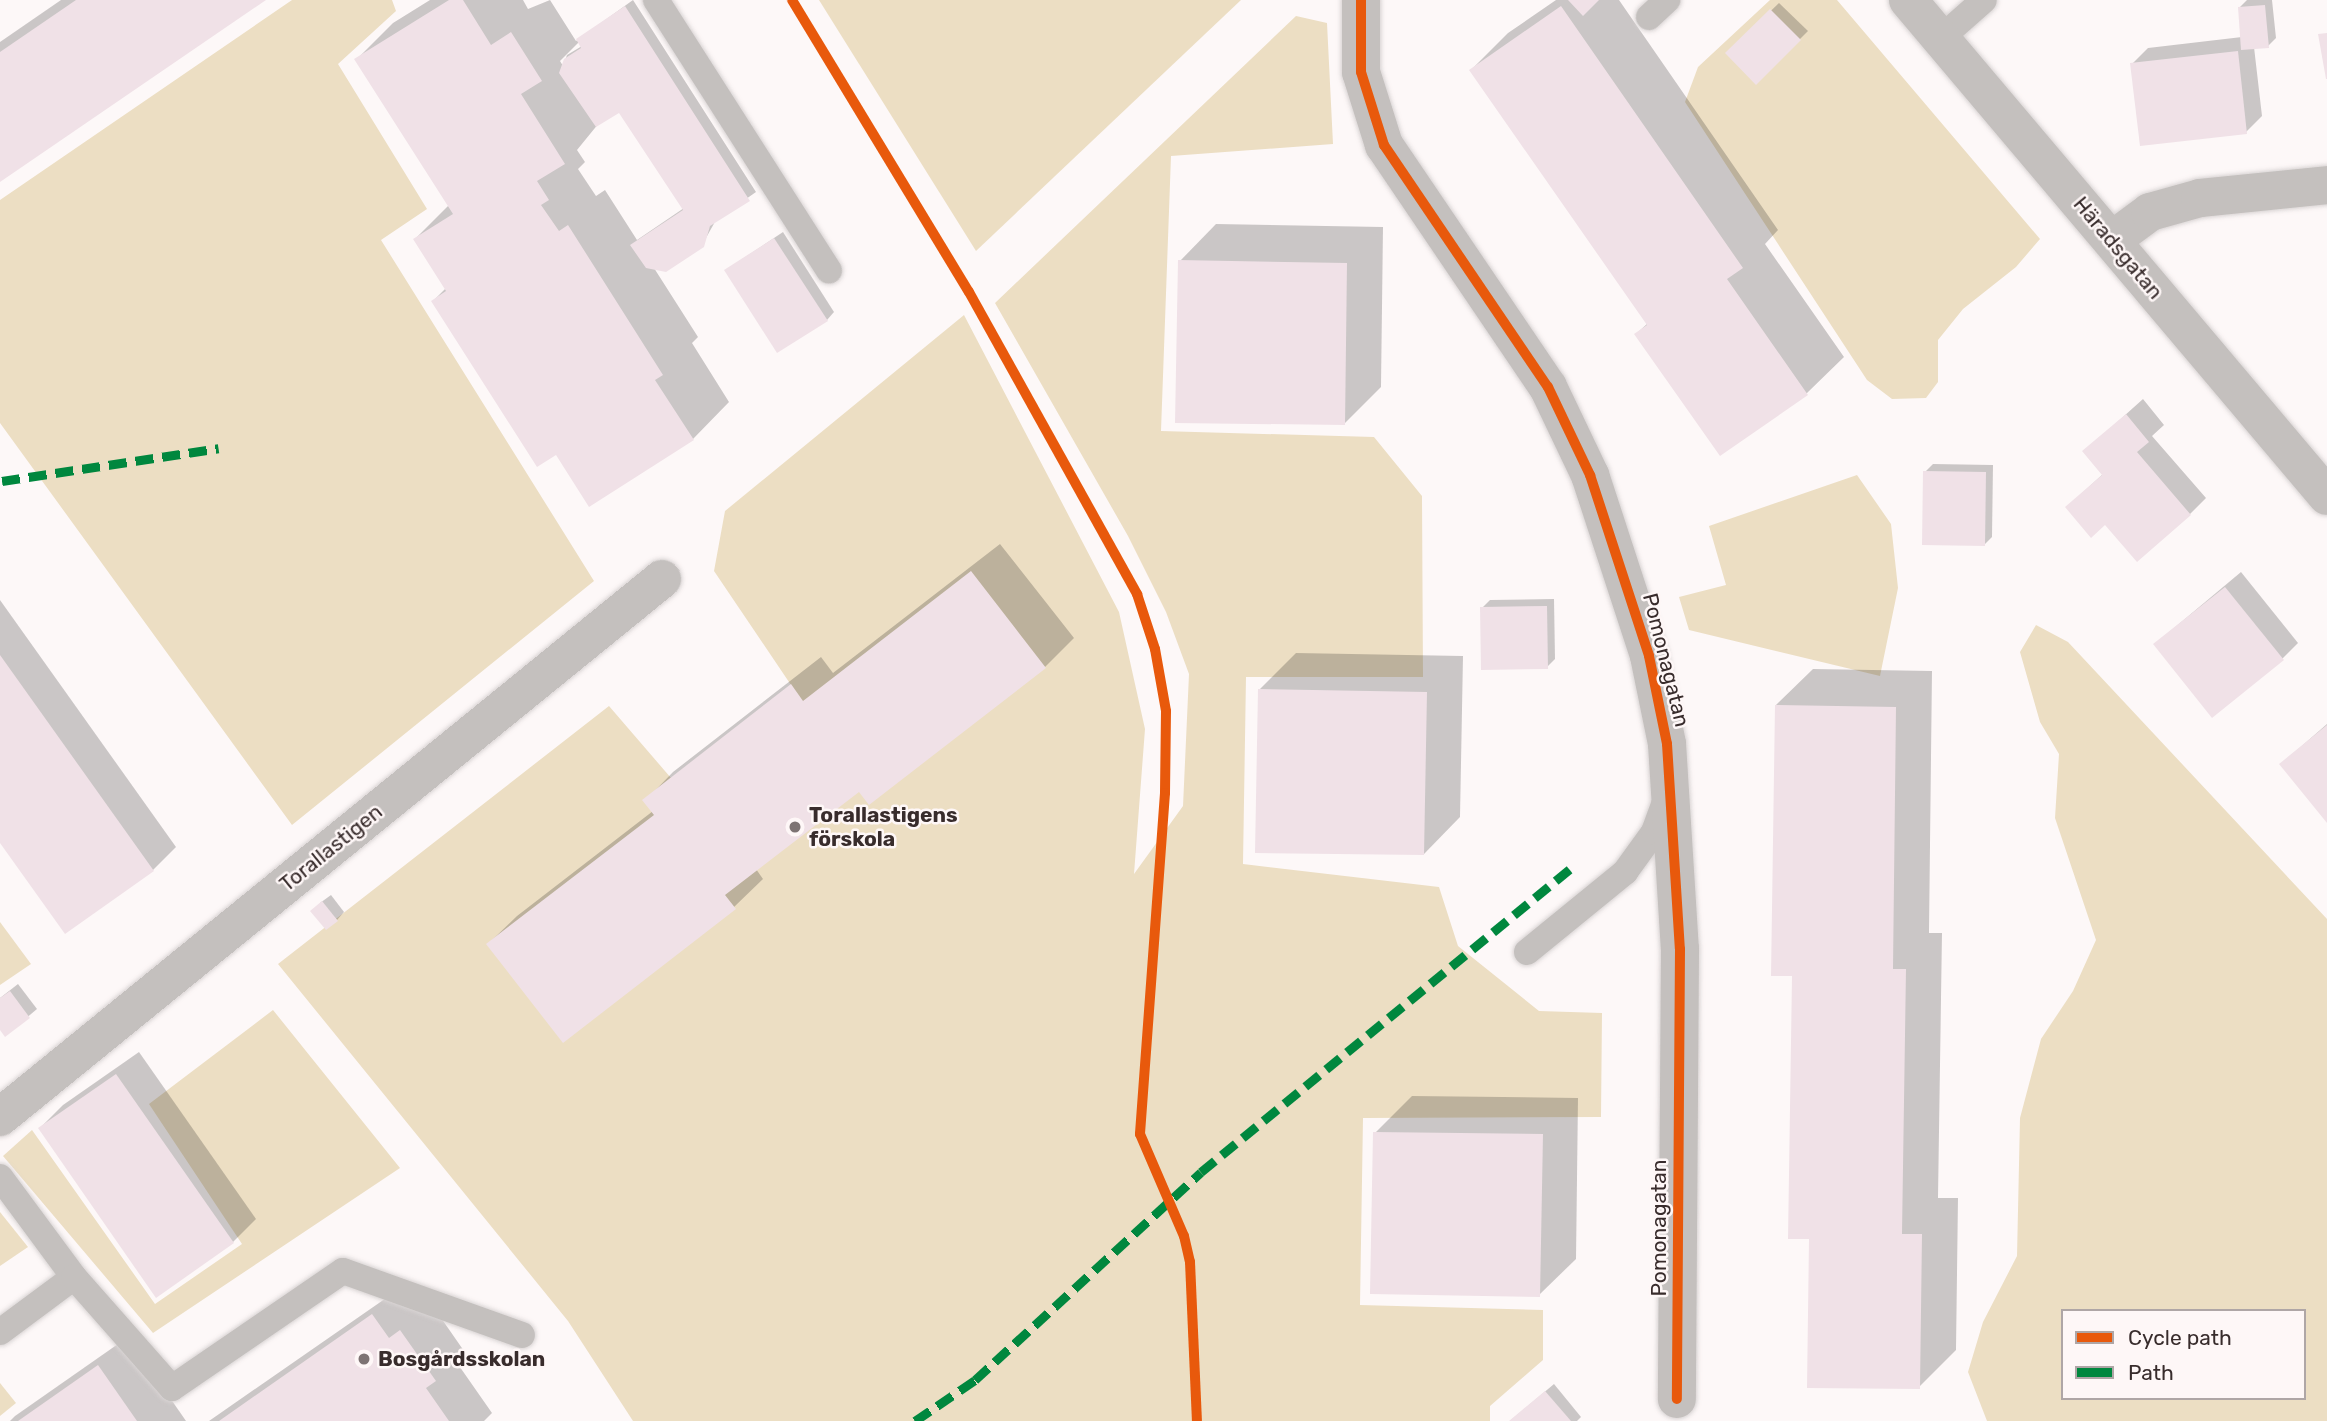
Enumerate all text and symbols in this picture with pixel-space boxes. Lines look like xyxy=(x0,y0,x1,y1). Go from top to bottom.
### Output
street label: Häradsgatan xyxy=(2068,192,2168,304)
street label: Pomonagatan xyxy=(1637,590,1695,730)
street label: Torallastigen xyxy=(275,799,387,897)
place label: Torallastigens förskola xyxy=(809,802,958,852)
marker: Torallastigens förskola xyxy=(787,819,803,835)
street label: Pomonagatan xyxy=(1646,1160,1672,1296)
legend xyxy=(2061,1309,2306,1400)
text: Cycle path xyxy=(2128,1325,2232,1350)
place label: Bosgårdsskolan xyxy=(378,1346,545,1372)
marker: Bosgårdsskolan xyxy=(356,1351,372,1367)
text: Path xyxy=(2128,1360,2174,1385)

